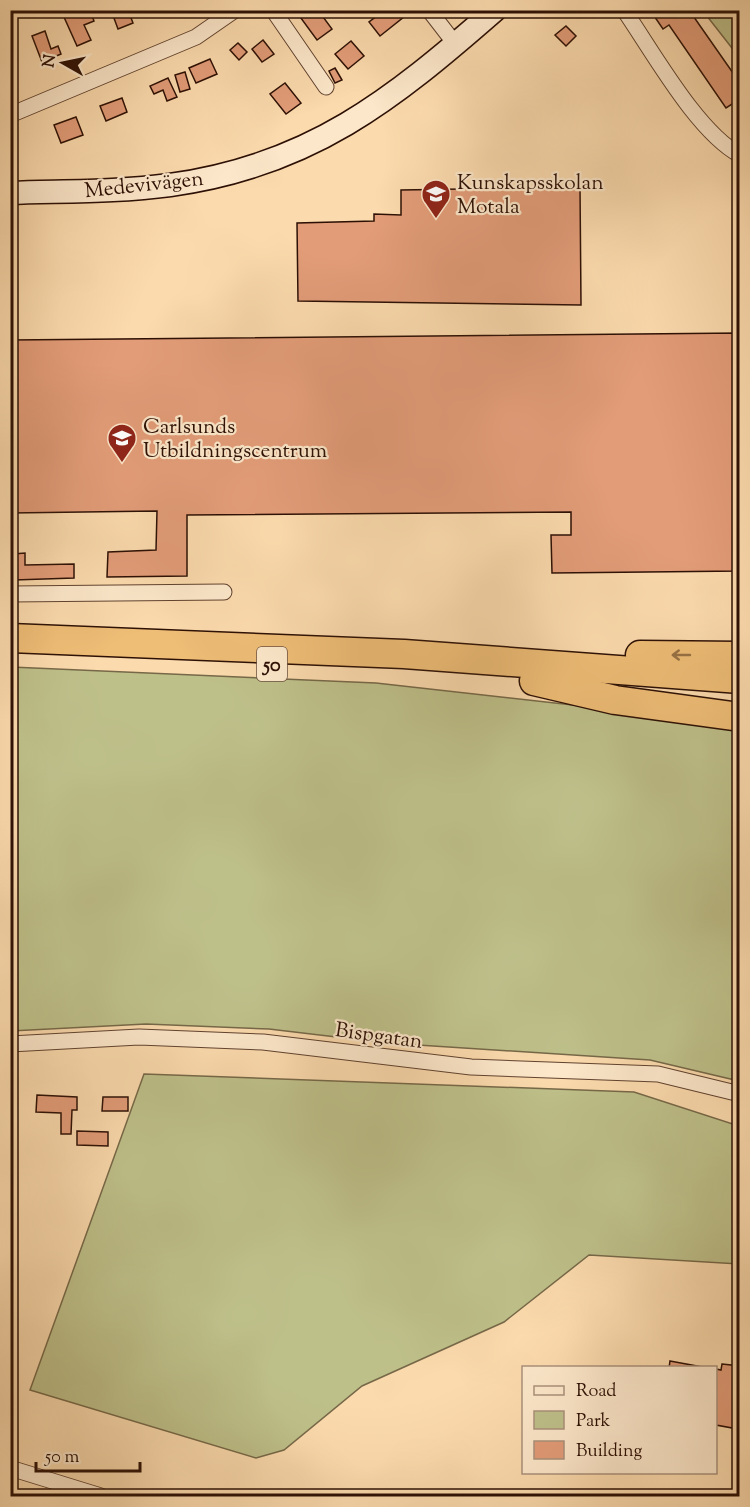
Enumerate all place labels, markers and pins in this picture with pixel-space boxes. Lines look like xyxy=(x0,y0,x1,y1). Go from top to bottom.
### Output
place label: Kunskapsskolan Motala xyxy=(457,169,604,223)
school or university icon: Kunskapsskolan Motala xyxy=(420,178,452,220)
place label: Carlsunds Utbildningscentrum xyxy=(143,413,327,467)
school or university icon: Carlsunds Utbildningscentrum xyxy=(106,422,138,464)

